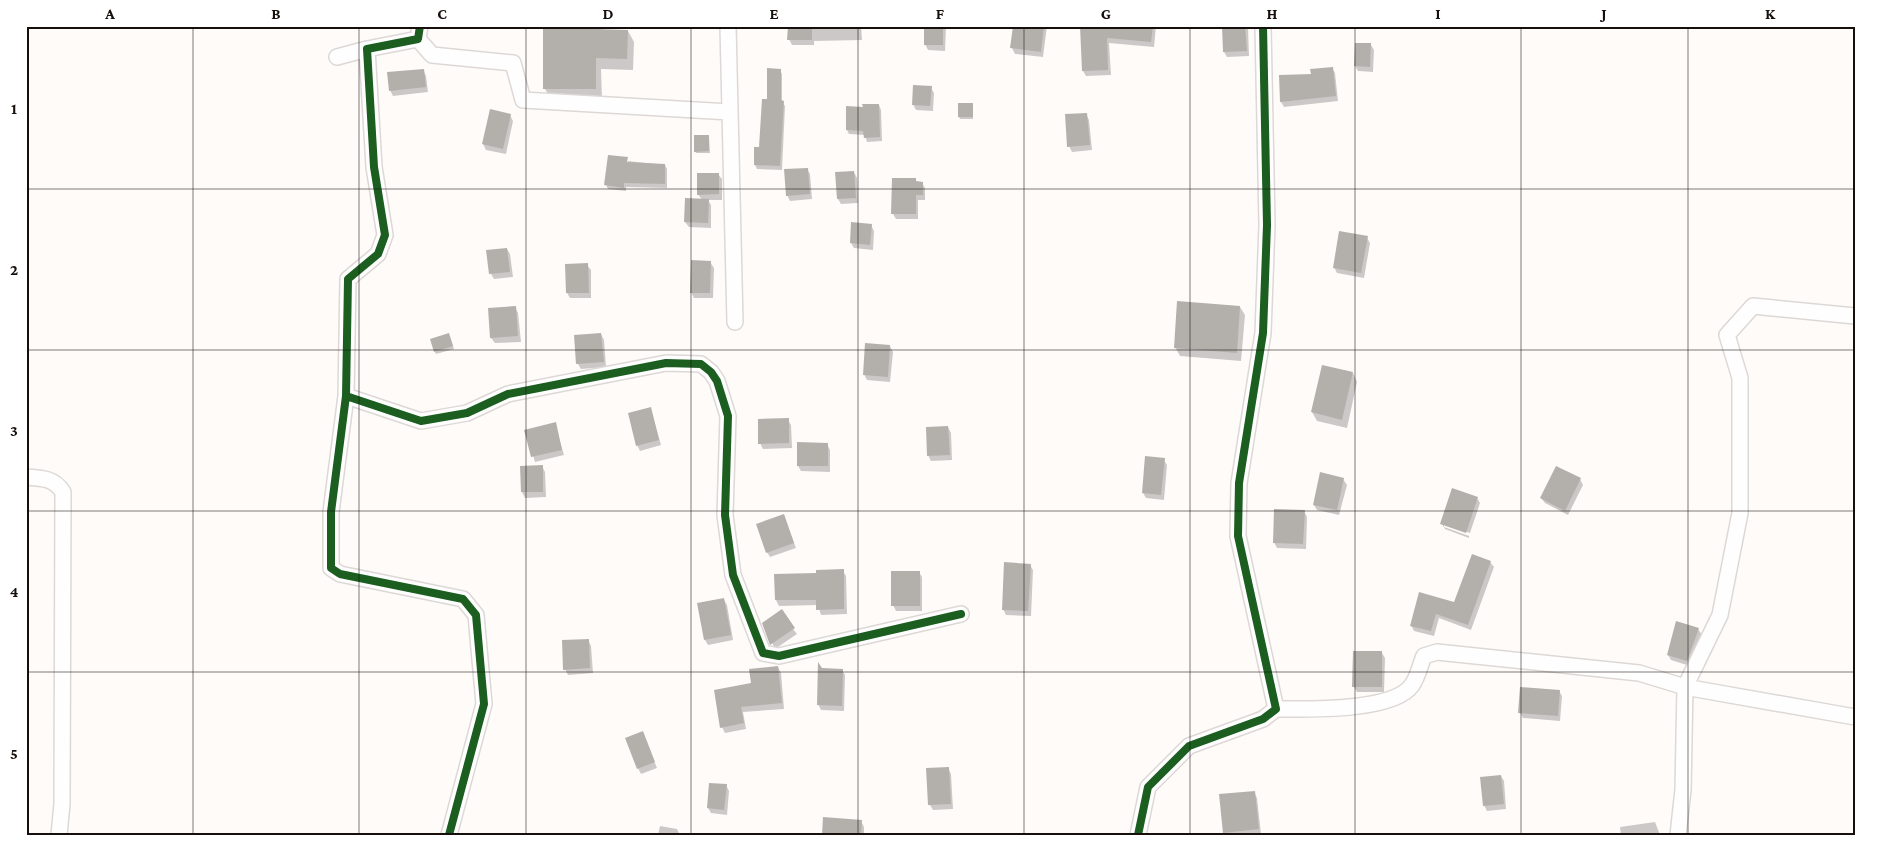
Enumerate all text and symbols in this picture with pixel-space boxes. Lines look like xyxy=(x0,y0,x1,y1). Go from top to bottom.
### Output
text: A xyxy=(104,5,115,22)
text: B xyxy=(271,5,281,22)
text: C xyxy=(437,5,447,22)
text: D xyxy=(602,5,614,22)
text: E xyxy=(769,5,779,22)
text: F xyxy=(936,5,945,22)
text: G xyxy=(1101,5,1111,22)
text: H xyxy=(1267,5,1278,22)
text: I xyxy=(1435,5,1441,22)
text: J xyxy=(1599,5,1607,22)
text: K xyxy=(1765,5,1776,22)
text: 1 xyxy=(11,100,17,117)
text: 2 xyxy=(10,261,18,278)
text: 3 xyxy=(10,422,18,439)
text: 4 xyxy=(10,583,19,600)
text: 5 xyxy=(10,745,18,762)

